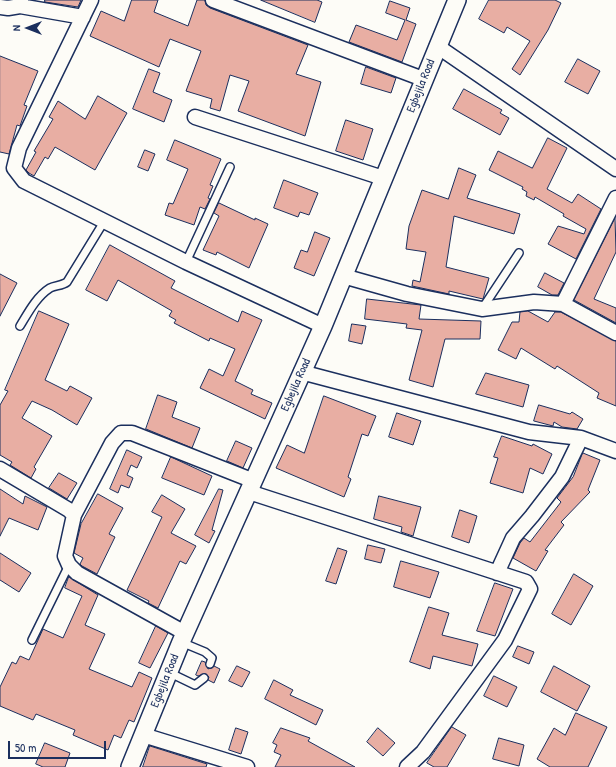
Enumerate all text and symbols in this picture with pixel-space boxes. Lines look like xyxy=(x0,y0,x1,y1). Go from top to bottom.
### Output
north arrow xyxy=(8,8,48,48)
text: N xyxy=(9,25,23,31)
street label: Egbejila Road xyxy=(404,57,438,115)
street label: Egbejila Road xyxy=(278,356,314,414)
street label: Egbejila Road xyxy=(148,652,182,710)
scale bar xyxy=(10,733,108,759)
text: 50 m xyxy=(15,739,36,756)

